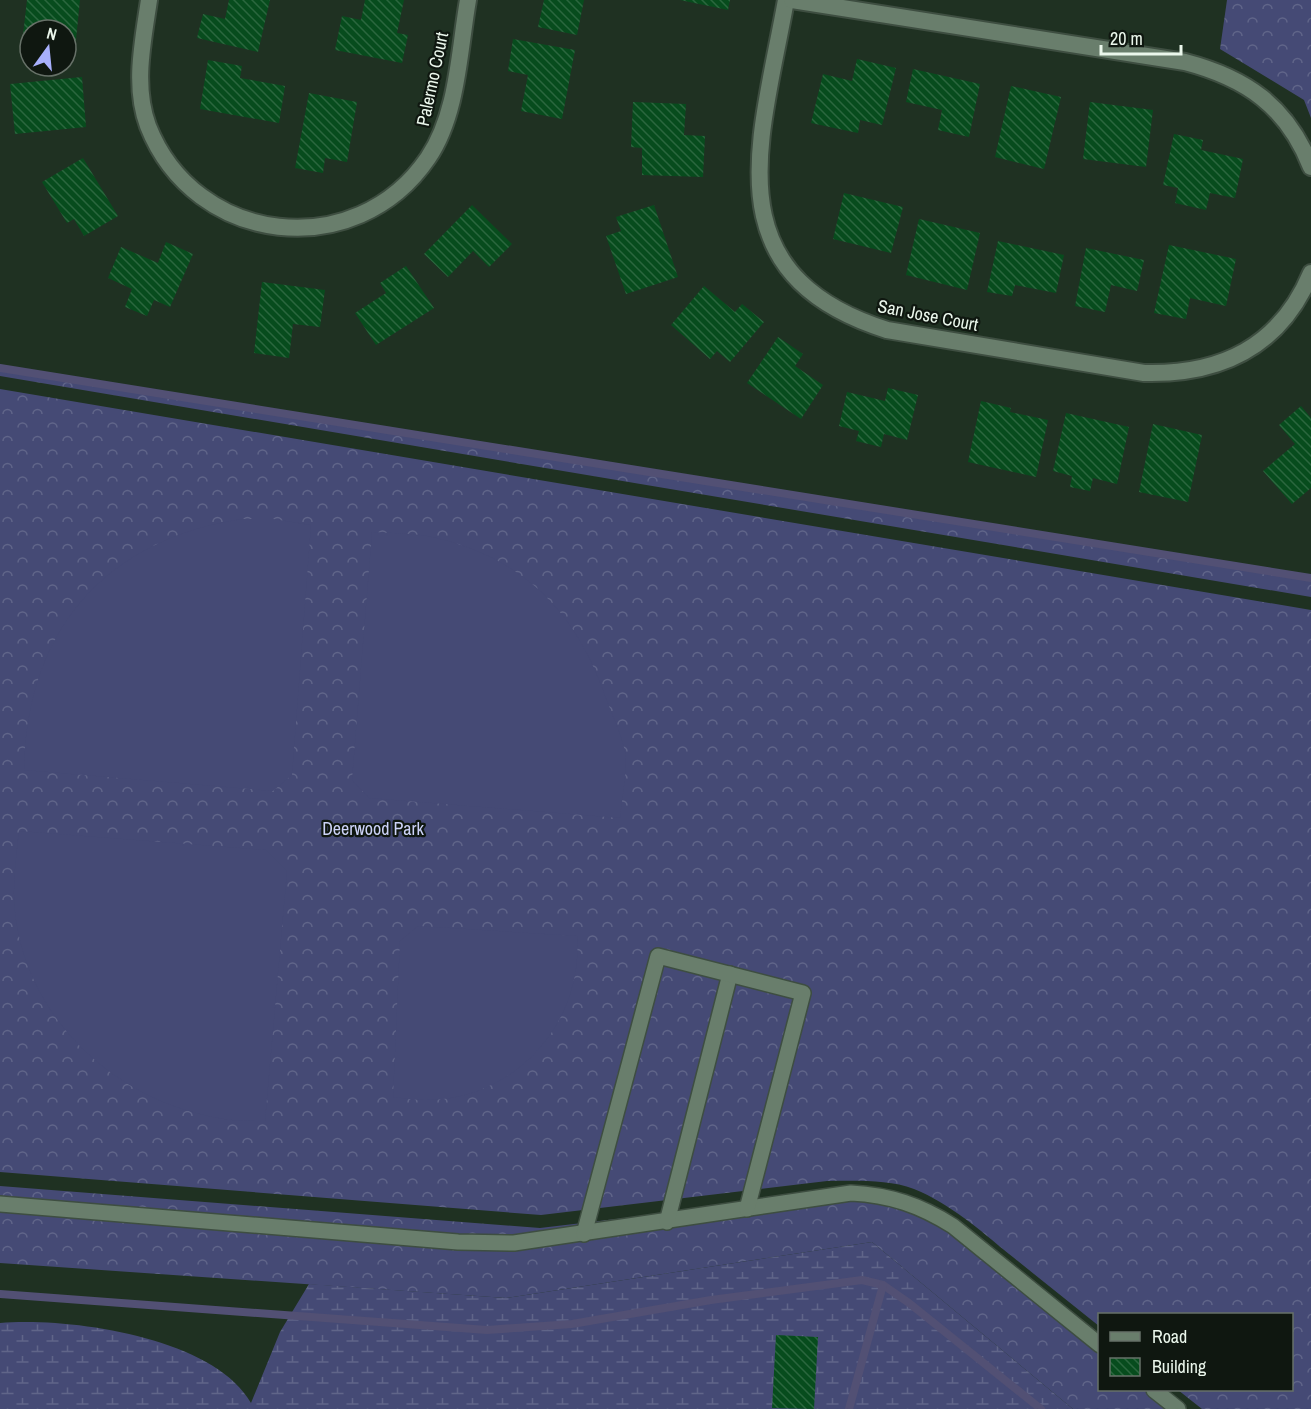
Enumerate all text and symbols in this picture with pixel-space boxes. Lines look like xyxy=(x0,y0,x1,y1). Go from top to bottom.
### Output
north arrow xyxy=(18,18,78,78)
scale bar xyxy=(1101,18,1180,56)
text: N xyxy=(44,22,59,45)
text: 20 m xyxy=(1110,26,1143,51)
street label: Palermo Court xyxy=(410,30,454,128)
street label: San Jose Court xyxy=(876,293,980,337)
park label: Deerwood Park xyxy=(322,816,424,841)
legend xyxy=(1098,1313,1293,1391)
text: Road xyxy=(1152,1324,1187,1349)
text: Building xyxy=(1152,1354,1207,1379)

